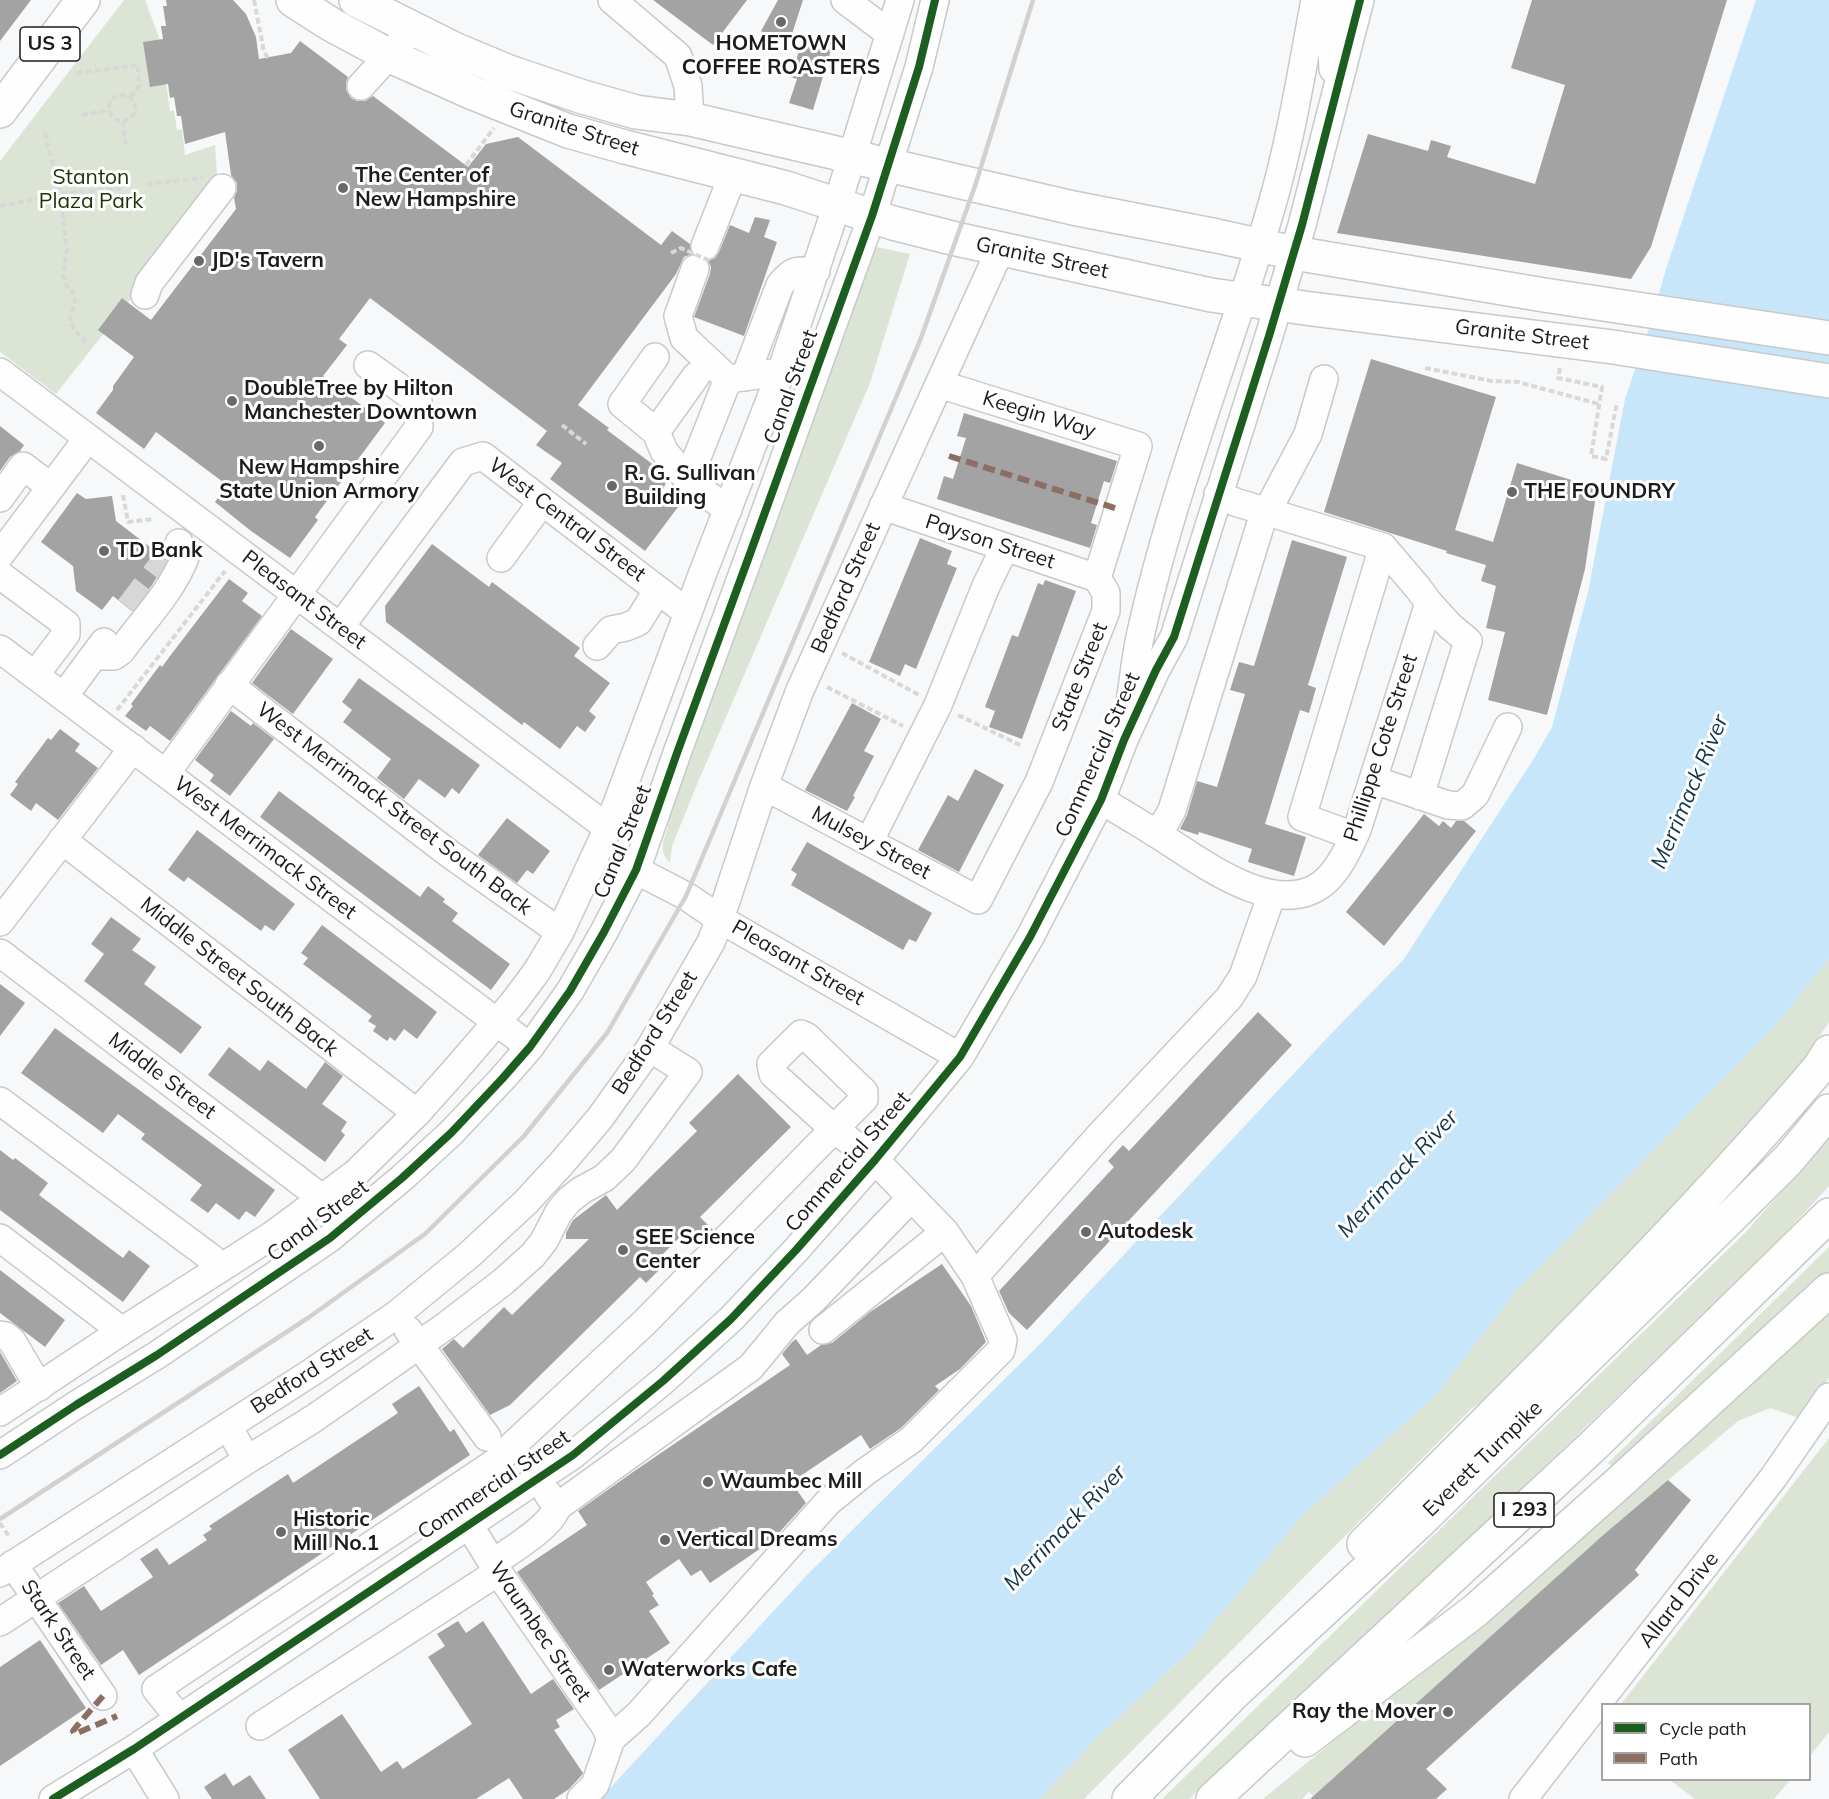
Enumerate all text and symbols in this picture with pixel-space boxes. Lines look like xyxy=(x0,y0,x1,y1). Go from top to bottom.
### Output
marker: HOMETOWN COFFEE ROASTERS xyxy=(774,15,788,29)
road number: US 3 xyxy=(20,27,80,61)
place label: HOMETOWN COFFEE ROASTERS xyxy=(682,31,880,81)
street label: Granite Street xyxy=(506,96,642,162)
place label: The Center of New Hampshire xyxy=(355,163,516,213)
park label: Stanton Plaza Park xyxy=(39,165,143,215)
marker: The Center of New Hampshire xyxy=(336,181,350,195)
street label: Granite Street xyxy=(973,232,1111,284)
place label: JD's Tavern xyxy=(211,248,324,274)
marker: JD's Tavern xyxy=(192,254,206,268)
street label: Granite Street xyxy=(1453,314,1591,356)
street label: Canal Street xyxy=(759,326,823,448)
place label: DoubleTree by Hilton Manchester Downtown xyxy=(244,376,477,426)
street label: Keegin Way xyxy=(979,386,1099,444)
marker: DoubleTree by Hilton Manchester Downtown xyxy=(225,394,239,408)
marker: New Hampshire State Union Armory xyxy=(312,439,326,453)
street label: West Central Street xyxy=(484,453,650,587)
place label: New Hampshire State Union Armory xyxy=(219,455,419,505)
place label: R. G. Sullivan Building xyxy=(624,461,756,511)
marker: R. G. Sullivan Building xyxy=(605,479,619,493)
place label: THE FOUNDRY xyxy=(1524,479,1675,505)
marker: THE FOUNDRY xyxy=(1505,485,1519,499)
street label: Payson Street xyxy=(922,509,1058,575)
street label: Bedford Street xyxy=(806,519,886,657)
place label: TD Bank xyxy=(116,538,203,564)
marker: TD Bank xyxy=(97,544,111,558)
street label: Pleasant Street xyxy=(237,545,371,655)
street label: State Street xyxy=(1047,619,1113,735)
street label: Phillippe Cote Street xyxy=(1339,651,1423,845)
street label: Commercial Street xyxy=(1050,669,1146,841)
street label: West Merrimack Street South Back xyxy=(251,697,537,921)
water label: Merrimack River xyxy=(1646,711,1734,873)
street label: West Merrimack Street xyxy=(169,771,361,925)
street label: Canal Street xyxy=(589,782,657,902)
street label: Mulsey Street xyxy=(807,801,935,885)
street label: Middle Street South Back xyxy=(135,892,343,1062)
street label: Pleasant Street xyxy=(727,915,869,1011)
street label: Bedford Street xyxy=(607,967,703,1099)
street label: Middle Street xyxy=(103,1027,221,1125)
street label: Commercial Street xyxy=(780,1087,916,1237)
water label: Merrimack River xyxy=(1332,1105,1464,1243)
street label: Canal Street xyxy=(262,1175,374,1267)
place label: Autodesk xyxy=(1098,1219,1193,1245)
place label: SEE Science Center xyxy=(635,1225,755,1275)
marker: Autodesk xyxy=(1079,1225,1093,1239)
marker: SEE Science Center xyxy=(616,1243,630,1257)
street label: Bedford Street xyxy=(246,1322,378,1420)
street label: Everett Turnpike xyxy=(1418,1396,1548,1522)
street label: Commercial Street xyxy=(413,1425,575,1545)
water label: Merrimack River xyxy=(998,1460,1132,1596)
place label: Waumbec Mill xyxy=(720,1469,862,1495)
marker: Waumbec Mill xyxy=(701,1475,715,1489)
road number: I 293 xyxy=(1494,1493,1554,1527)
place label: Historic Mill No.1 xyxy=(293,1507,379,1557)
marker: Historic Mill No.1 xyxy=(274,1525,288,1539)
place label: Vertical Dreams xyxy=(677,1527,837,1553)
marker: Vertical Dreams xyxy=(658,1533,672,1547)
street label: Allard Drive xyxy=(1634,1547,1724,1653)
street label: Waumbec Street xyxy=(484,1557,596,1707)
street label: Stark Street xyxy=(15,1575,101,1685)
place label: Waterworks Cafe xyxy=(621,1657,797,1683)
marker: Waterworks Cafe xyxy=(602,1663,616,1677)
place label: Ray the Mover xyxy=(1292,1699,1436,1725)
legend xyxy=(1601,1703,1811,1781)
marker: Ray the Mover xyxy=(1441,1705,1455,1719)
text: Cycle path xyxy=(1659,1717,1746,1740)
text: Path xyxy=(1659,1747,1698,1770)

